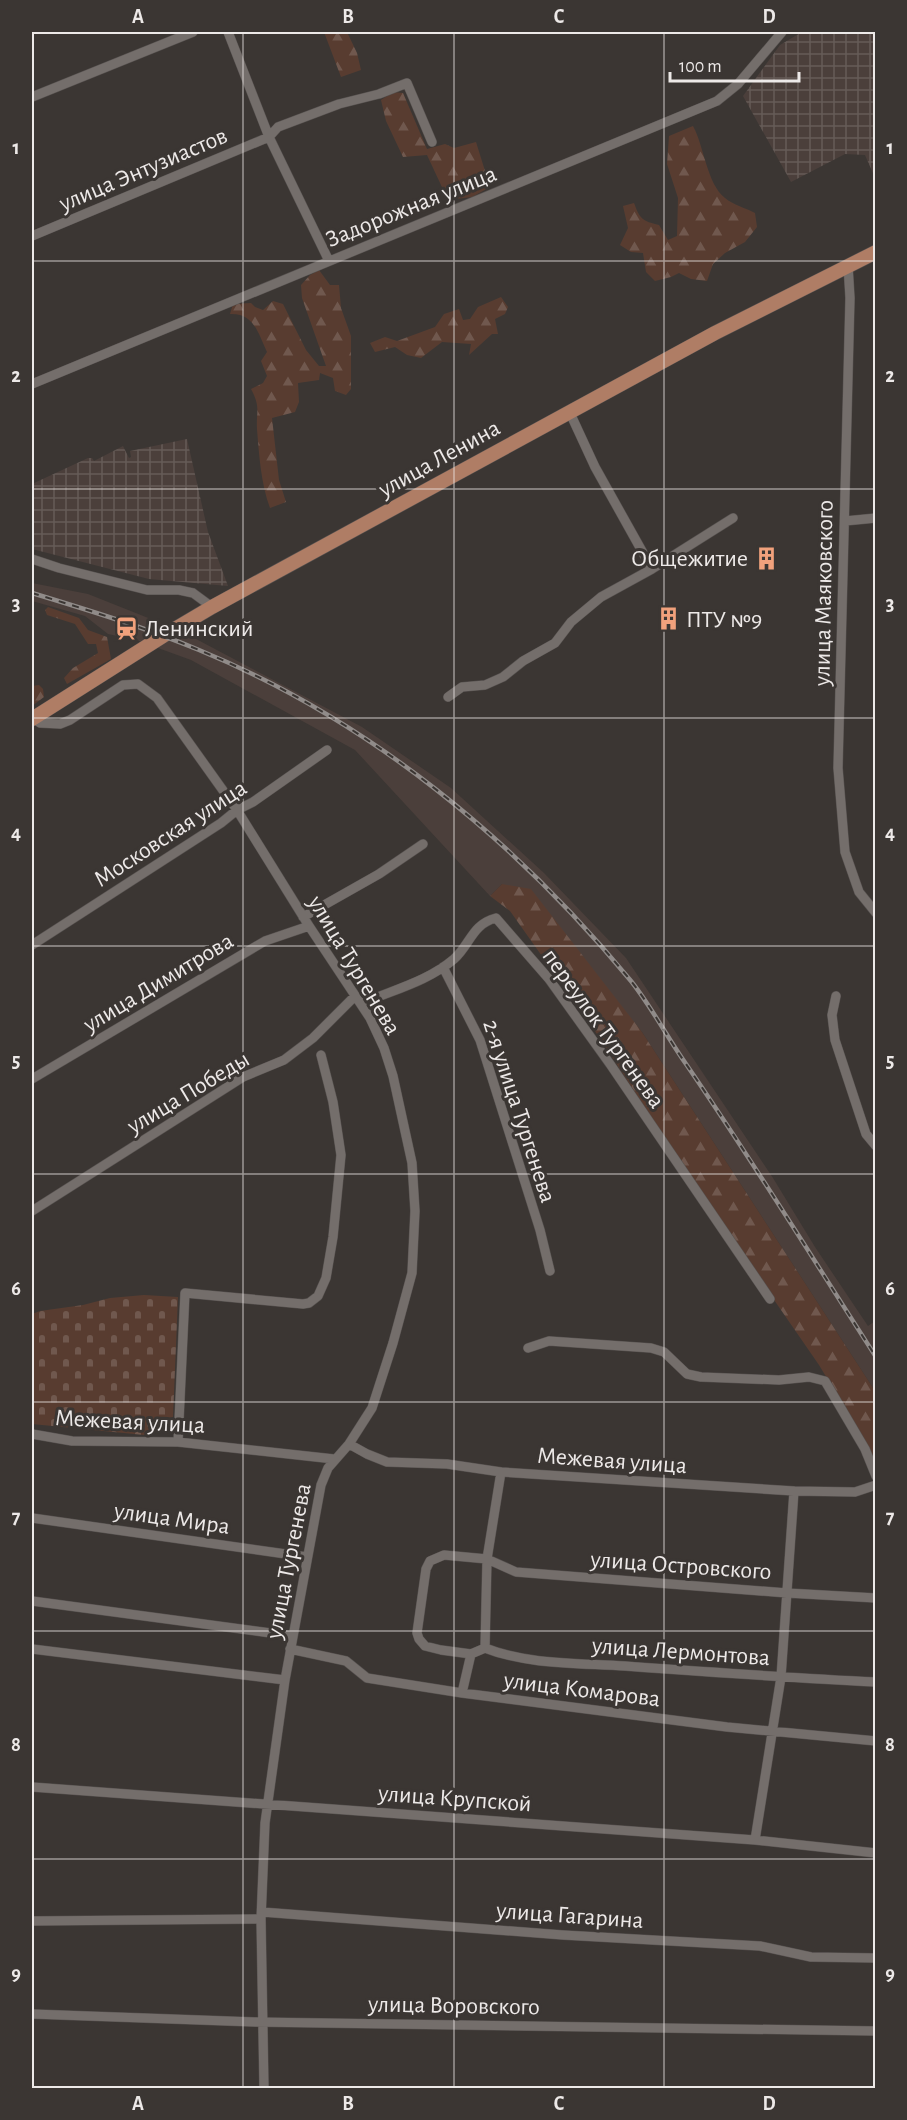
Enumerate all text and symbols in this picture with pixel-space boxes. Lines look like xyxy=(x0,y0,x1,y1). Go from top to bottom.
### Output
text: A xyxy=(132,7,144,27)
text: B xyxy=(342,7,354,27)
text: C xyxy=(554,7,565,27)
text: D xyxy=(762,7,776,27)
scale bar xyxy=(670,45,799,83)
text: 100 m xyxy=(679,58,722,76)
street label: улица Энтузиастов xyxy=(55,124,231,217)
text: 1 xyxy=(12,138,20,158)
text: 1 xyxy=(886,138,894,158)
street label: Задорожная улица xyxy=(323,162,500,252)
text: 2 xyxy=(11,366,21,386)
text: 2 xyxy=(885,366,895,386)
street label: улица Ленина xyxy=(374,416,504,503)
street label: улица Маяковского xyxy=(810,500,838,687)
building icon: Общежитие xyxy=(753,545,779,571)
place label: Общежитие xyxy=(631,547,748,571)
text: 3 xyxy=(12,594,20,614)
text: 3 xyxy=(886,594,894,614)
building icon: ПТУ №9 xyxy=(655,606,681,632)
place label: ПТУ №9 xyxy=(686,608,762,632)
station icon: Ленинский xyxy=(114,615,140,641)
place label: Ленинский xyxy=(145,617,253,641)
street label: Московская улица xyxy=(90,776,251,892)
text: 4 xyxy=(11,823,21,843)
text: 4 xyxy=(885,823,895,843)
street label: улица Тургенева xyxy=(303,891,405,1039)
street label: улица Димитрова xyxy=(79,929,238,1037)
street label: переулок Тургенева xyxy=(537,944,669,1113)
street label: 2-я улица Тургенева xyxy=(478,1017,560,1206)
street label: улица Победы xyxy=(122,1047,254,1139)
text: 5 xyxy=(12,1051,20,1071)
text: 5 xyxy=(886,1051,894,1071)
text: 6 xyxy=(11,1279,21,1299)
text: 6 xyxy=(885,1279,895,1299)
street label: Межевая улица xyxy=(54,1406,206,1438)
street label: Межевая улица xyxy=(536,1444,688,1478)
street label: улица Тургенева xyxy=(262,1481,316,1642)
street label: улица Мира xyxy=(112,1499,231,1539)
text: 7 xyxy=(12,1507,21,1527)
text: 7 xyxy=(886,1507,895,1527)
street label: улица Островского xyxy=(589,1548,772,1584)
street label: улица Лермонтова xyxy=(590,1634,771,1670)
street label: улица Комарова xyxy=(501,1668,661,1711)
text: 8 xyxy=(11,1735,21,1755)
text: 8 xyxy=(885,1735,895,1755)
street label: улица Крупской xyxy=(376,1782,532,1816)
street label: улица Гагарина xyxy=(494,1899,644,1933)
text: 9 xyxy=(11,1964,21,1984)
text: 9 xyxy=(885,1964,895,1984)
street label: улица Воровского xyxy=(367,1992,540,2019)
text: A xyxy=(132,2094,144,2114)
text: B xyxy=(342,2094,354,2114)
text: C xyxy=(554,2094,565,2114)
text: D xyxy=(762,2094,776,2114)

